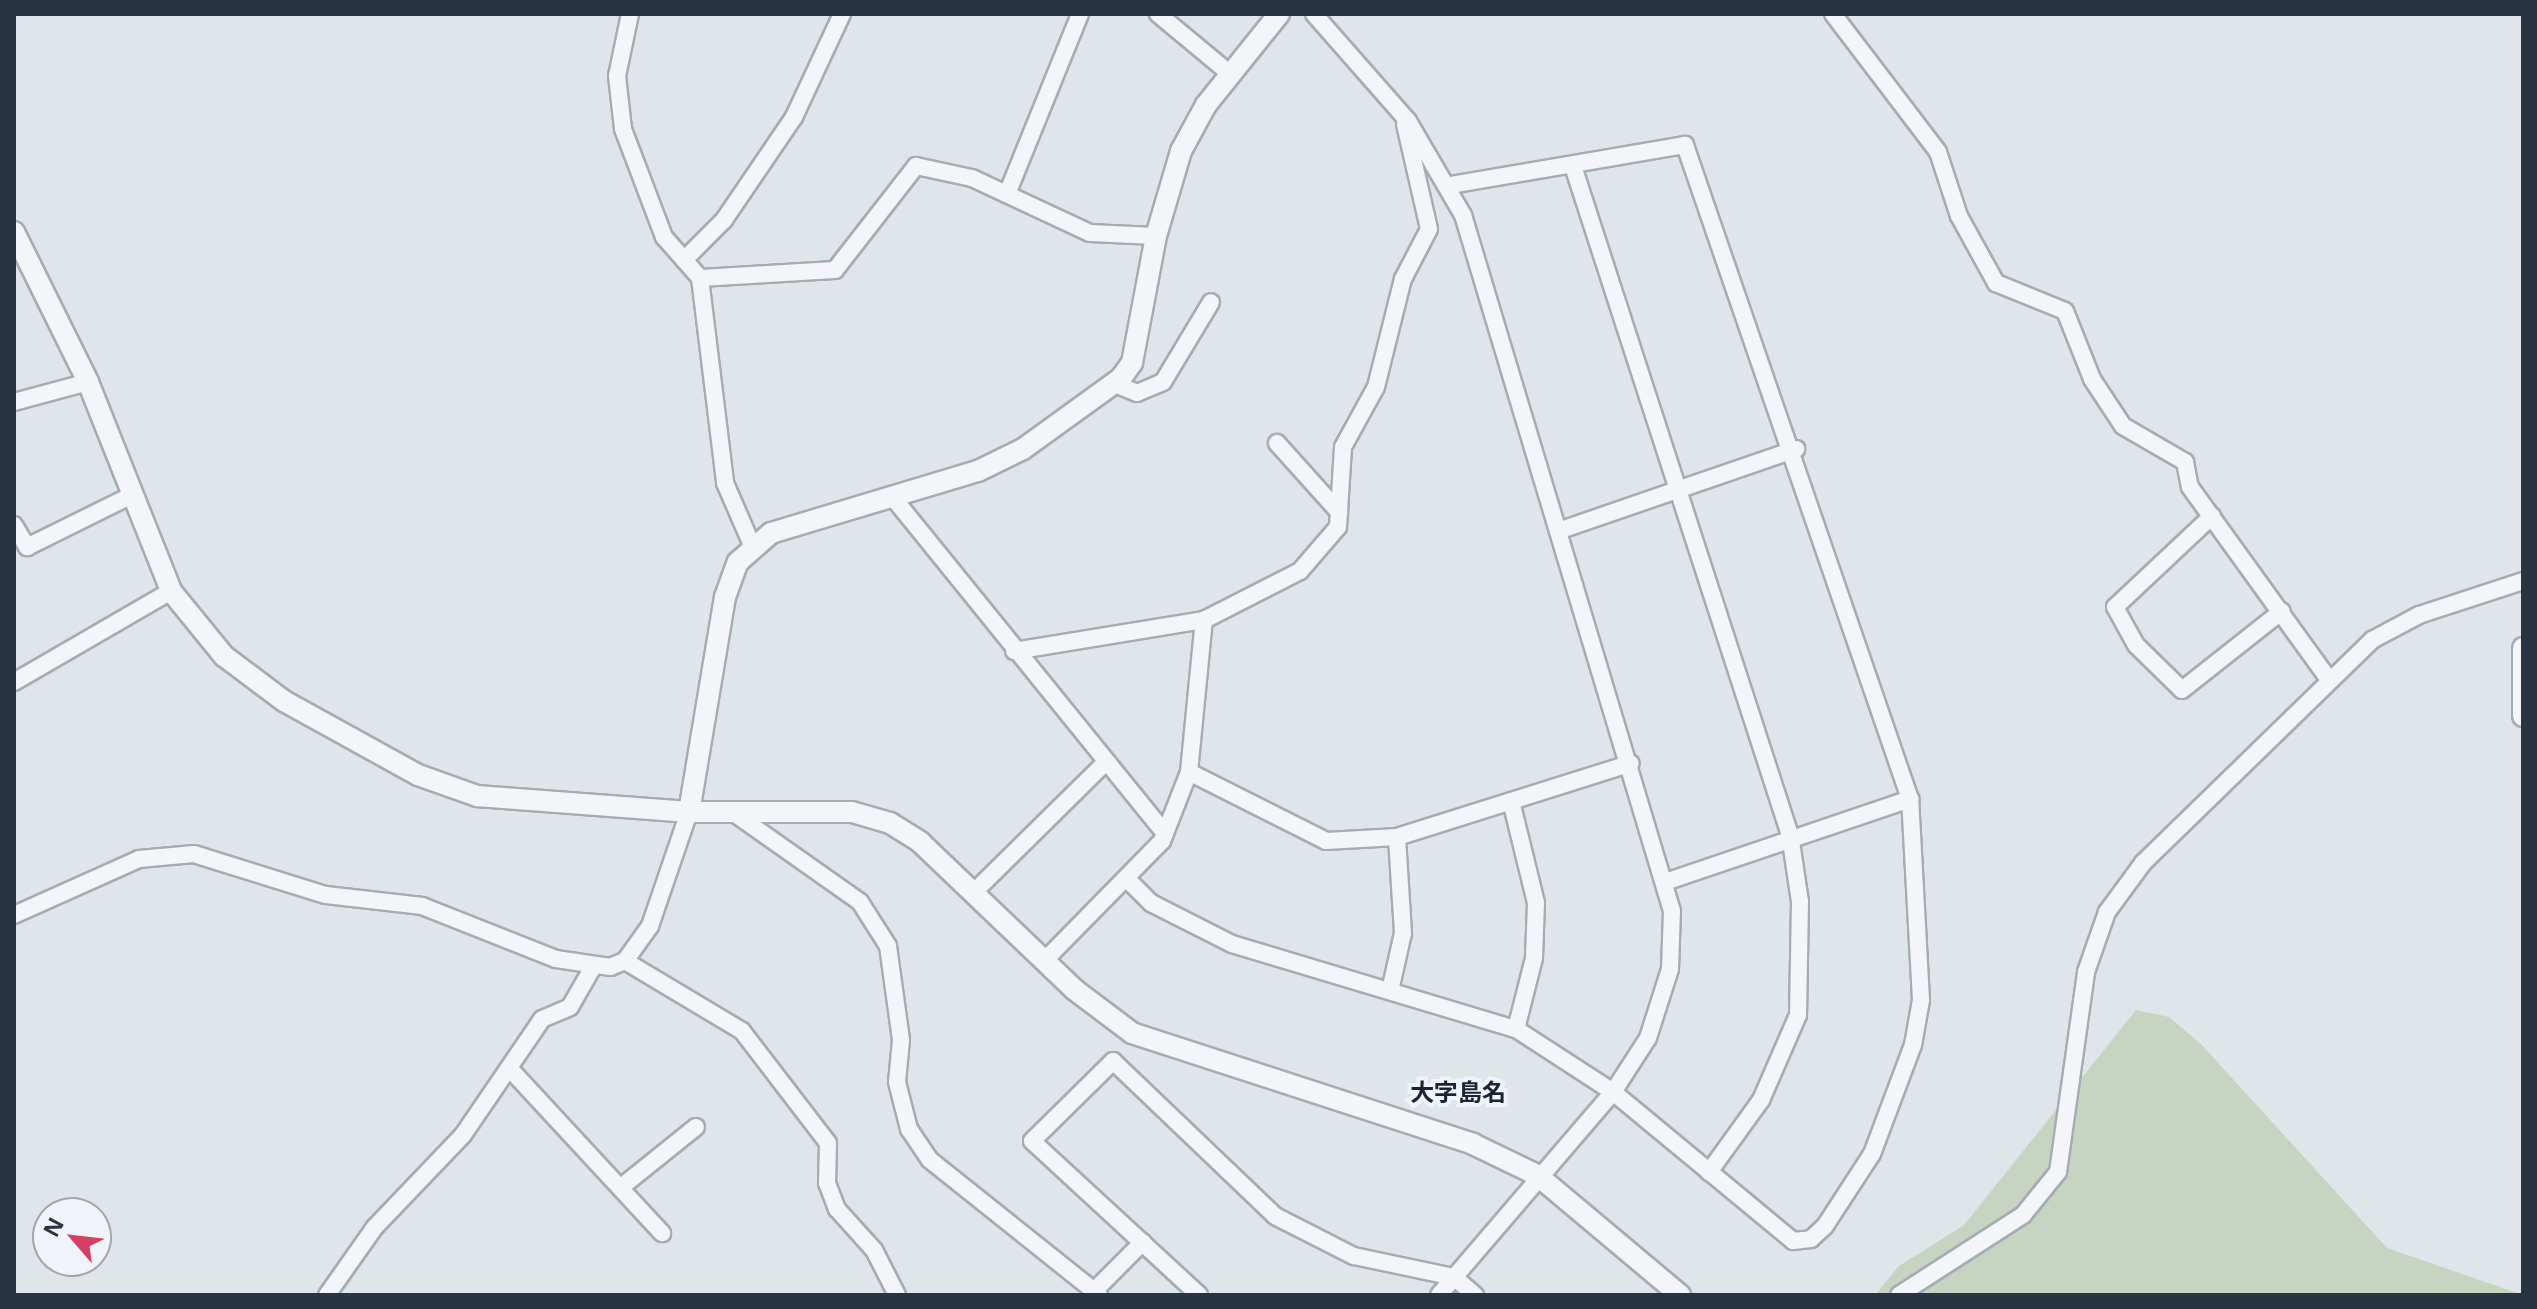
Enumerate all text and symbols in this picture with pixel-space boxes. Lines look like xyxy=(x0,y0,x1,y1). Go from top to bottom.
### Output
district label: 大字島名 xyxy=(1410,1078,1506,1106)
north arrow xyxy=(32,1197,112,1277)
text: N xyxy=(35,1212,70,1242)

